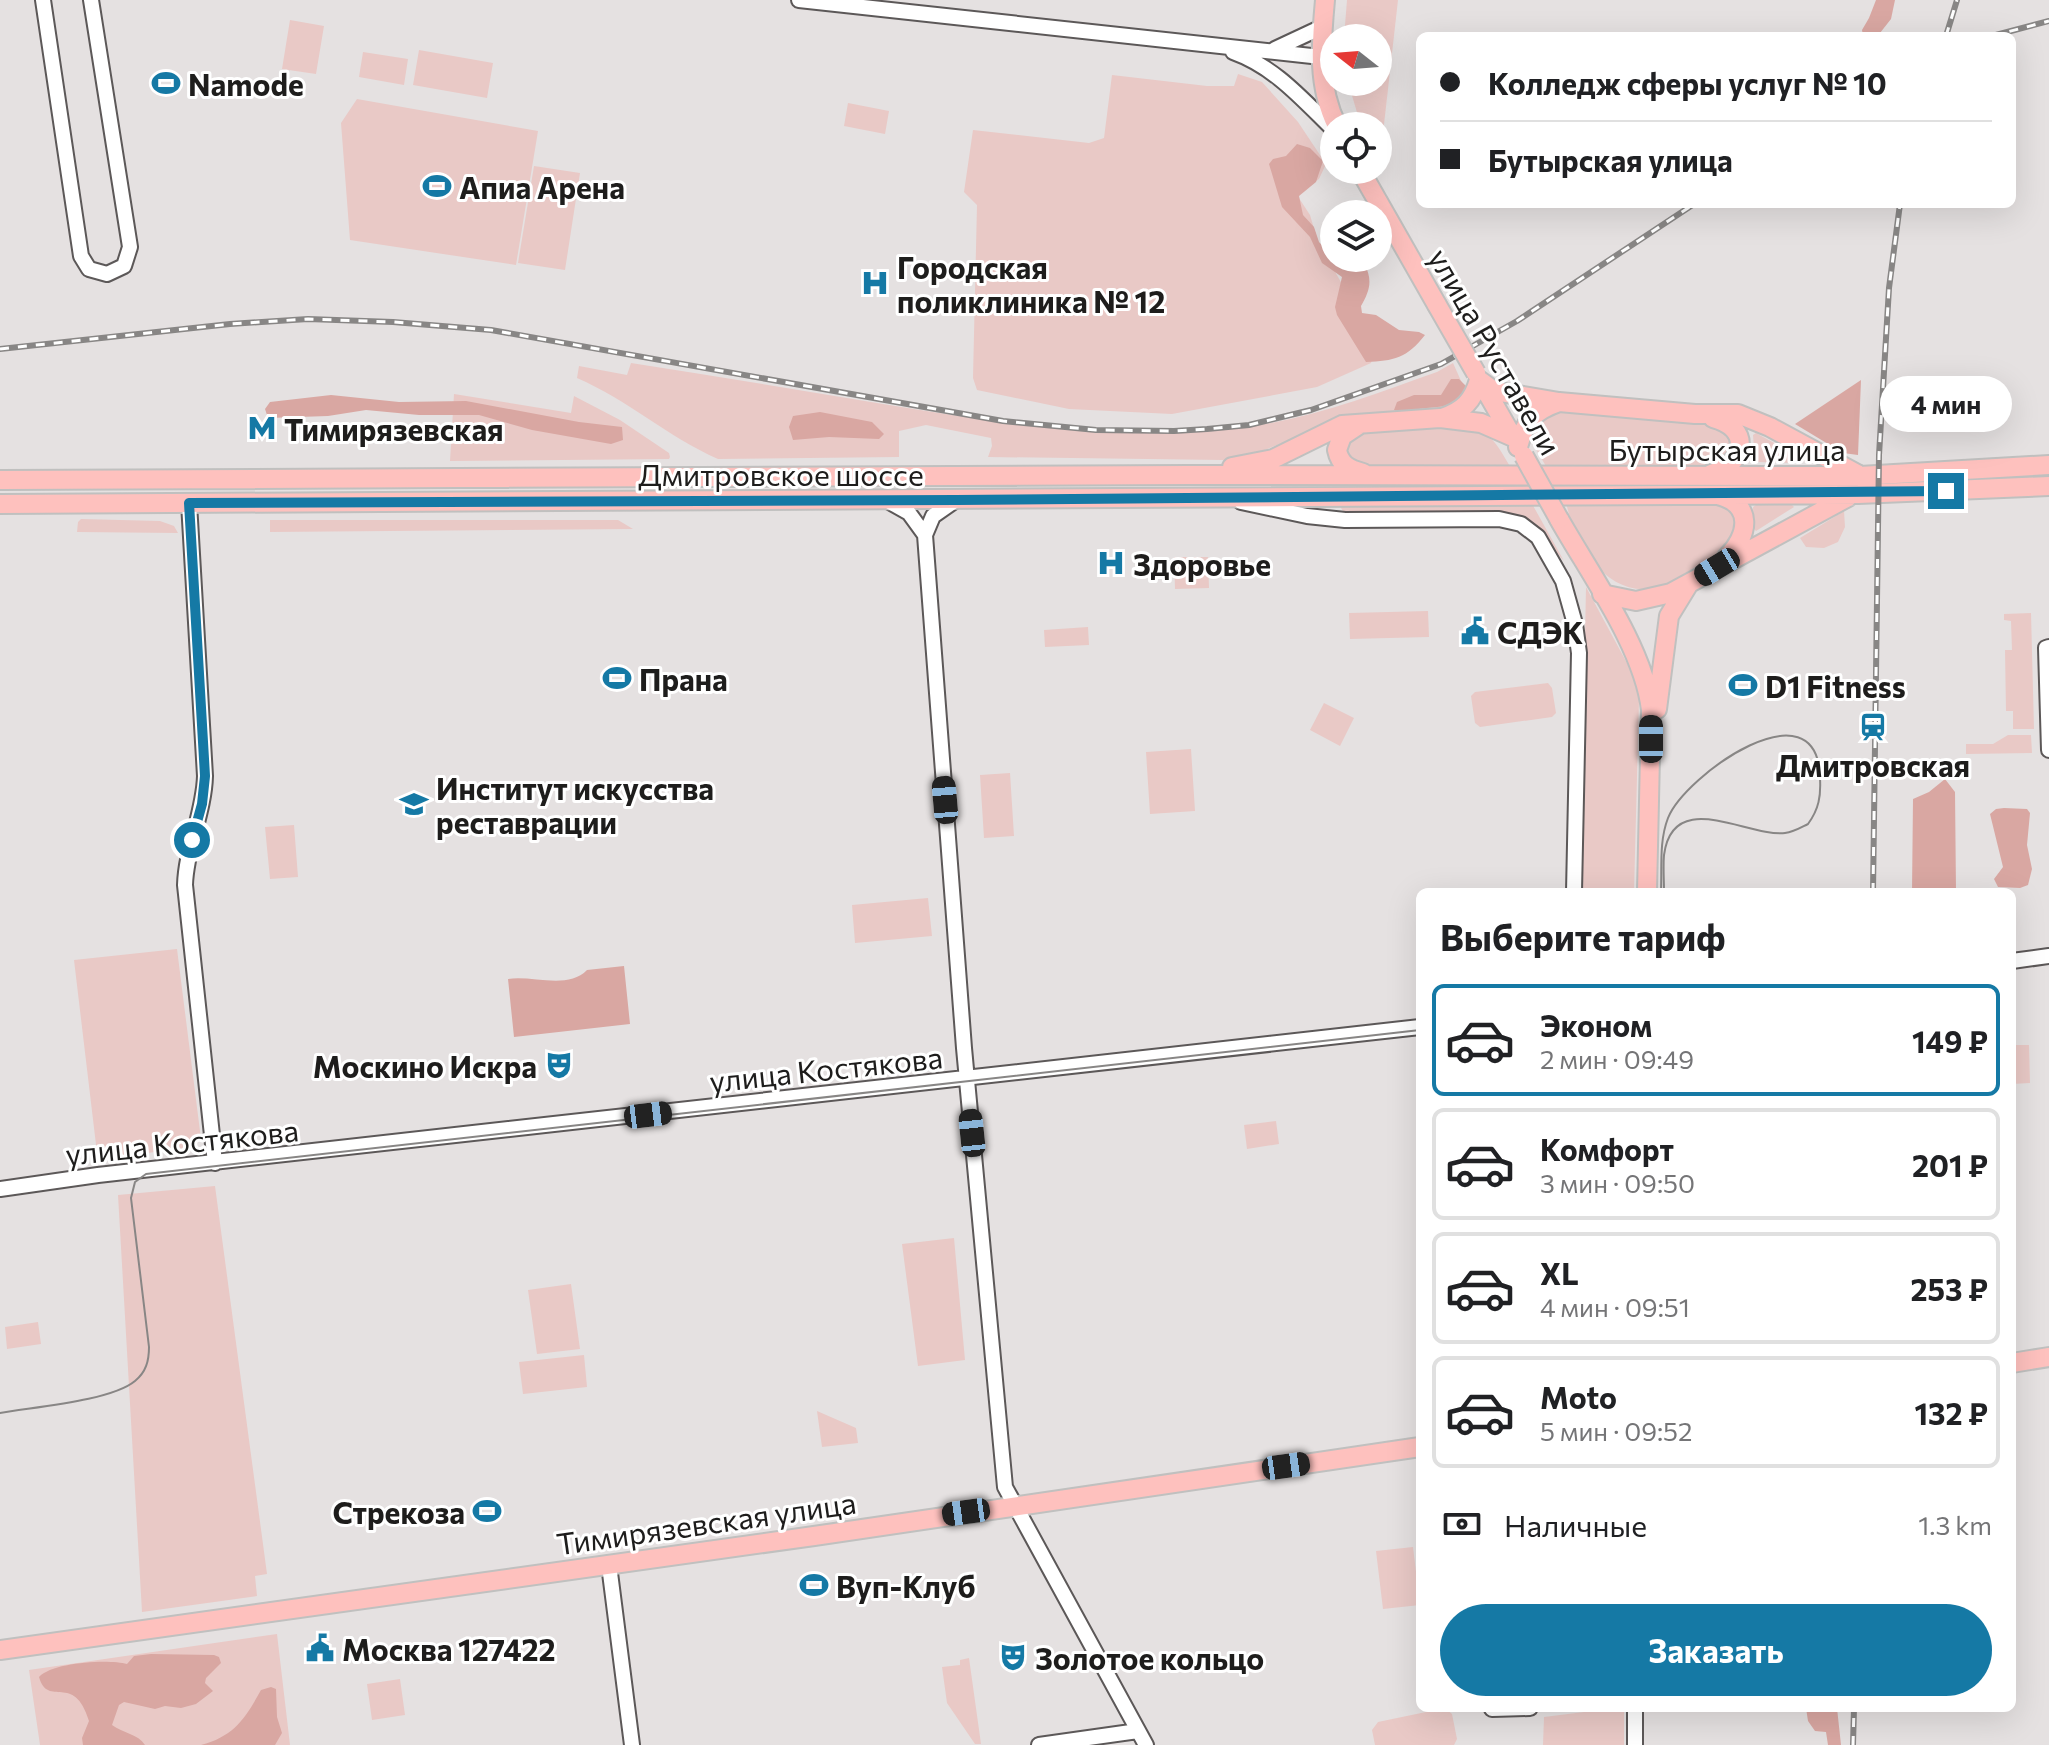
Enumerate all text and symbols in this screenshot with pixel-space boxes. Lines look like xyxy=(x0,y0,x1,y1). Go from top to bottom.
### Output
north arrow xyxy=(1320,24,1392,96)
map controls xyxy=(1320,24,1392,272)
text: Колледж сферы услуг № 10 xyxy=(1488,64,1887,101)
place label: Namode xyxy=(188,65,304,102)
sports icon: Namode xyxy=(151,68,181,98)
button: locate xyxy=(1320,112,1392,184)
text: Бутырская улица xyxy=(1488,141,1733,178)
place label: Апиа Арена xyxy=(459,168,625,205)
sports icon: Апиа Арена xyxy=(422,171,452,201)
button: layers xyxy=(1320,200,1392,272)
street label: улица Руставели xyxy=(1422,241,1570,461)
place label: Городская поликлиника № 12 xyxy=(897,248,1165,319)
hospital icon: Городская поликлиника № 12 xyxy=(860,268,890,298)
callout: 4 мин xyxy=(1880,375,2012,431)
text: 4 мин xyxy=(1911,388,1981,419)
place label: Тимирязевская xyxy=(284,410,504,447)
metro station icon: Тимирязевская xyxy=(247,413,277,443)
street label: Бутырская улица xyxy=(1608,430,1846,467)
street label: Дмитровское шоссе xyxy=(638,455,924,492)
route end xyxy=(1928,473,1964,509)
car xyxy=(1690,544,1744,590)
place label: Здоровье xyxy=(1133,545,1271,582)
hospital icon: Здоровье xyxy=(1096,548,1126,578)
place label: СДЭК xyxy=(1497,613,1583,650)
public building icon: СДЭК xyxy=(1460,616,1490,646)
place label: Прана xyxy=(639,660,728,697)
sports icon: Прана xyxy=(602,663,632,693)
place label: D1 Fitness xyxy=(1765,667,1906,704)
sports icon: D1 Fitness xyxy=(1728,670,1758,700)
station icon: Дмитровская xyxy=(1858,712,1888,742)
car xyxy=(1639,715,1663,763)
place label: Дмитровская xyxy=(1776,746,1970,783)
place label: Институт искусства реставрации xyxy=(436,769,714,840)
car xyxy=(931,775,959,825)
school or university icon: Институт искусства реставрации xyxy=(399,789,429,819)
route start xyxy=(174,822,210,858)
text: Выберите тариф xyxy=(1440,914,1725,958)
icon: car xyxy=(1444,1004,1516,1076)
text: Эконом xyxy=(1540,1006,1652,1043)
text: 149 ₽ xyxy=(1912,1022,1988,1059)
street label: улица Костякова xyxy=(708,1037,944,1099)
text: 2 мин · 09:49 xyxy=(1540,1043,1694,1074)
place label: Москино Искра xyxy=(313,1047,537,1084)
theatre icon: Москино Искра xyxy=(544,1050,574,1080)
car xyxy=(623,1100,673,1130)
car xyxy=(958,1108,986,1158)
street label: улица Костякова xyxy=(64,1110,300,1172)
icon: car xyxy=(1444,1128,1516,1200)
text: Комфорт xyxy=(1540,1130,1674,1167)
text: 201 ₽ xyxy=(1912,1146,1988,1183)
text: 3 мин · 09:50 xyxy=(1540,1167,1695,1198)
icon: car xyxy=(1444,1252,1516,1324)
text: XL xyxy=(1540,1254,1579,1291)
text: 253 ₽ xyxy=(1910,1270,1988,1307)
text: 4 мин · 09:51 xyxy=(1540,1291,1690,1322)
icon: car xyxy=(1444,1376,1516,1448)
text: Moto xyxy=(1540,1378,1617,1415)
text: 132 ₽ xyxy=(1915,1394,1988,1431)
text: 5 мин · 09:52 xyxy=(1540,1415,1692,1446)
car xyxy=(1261,1451,1311,1481)
street label: Тимирязевская улица xyxy=(554,1483,858,1561)
place label: Стрекоза xyxy=(332,1493,465,1530)
sports icon: Стрекоза xyxy=(472,1496,502,1526)
car xyxy=(941,1497,991,1527)
icon: cash xyxy=(1440,1502,1484,1546)
text: Наличные xyxy=(1504,1506,1647,1543)
text: 1.3 km xyxy=(1918,1509,1992,1540)
place label: Вуп-Клуб xyxy=(836,1567,976,1604)
sports icon: Вуп-Клуб xyxy=(799,1570,829,1600)
button: Заказать xyxy=(1440,1604,1992,1696)
place label: Москва 127422 xyxy=(342,1630,556,1667)
public building icon: Москва 127422 xyxy=(305,1633,335,1663)
place label: Золотое кольцо xyxy=(1035,1639,1264,1676)
theatre icon: Золотое кольцо xyxy=(998,1642,1028,1672)

